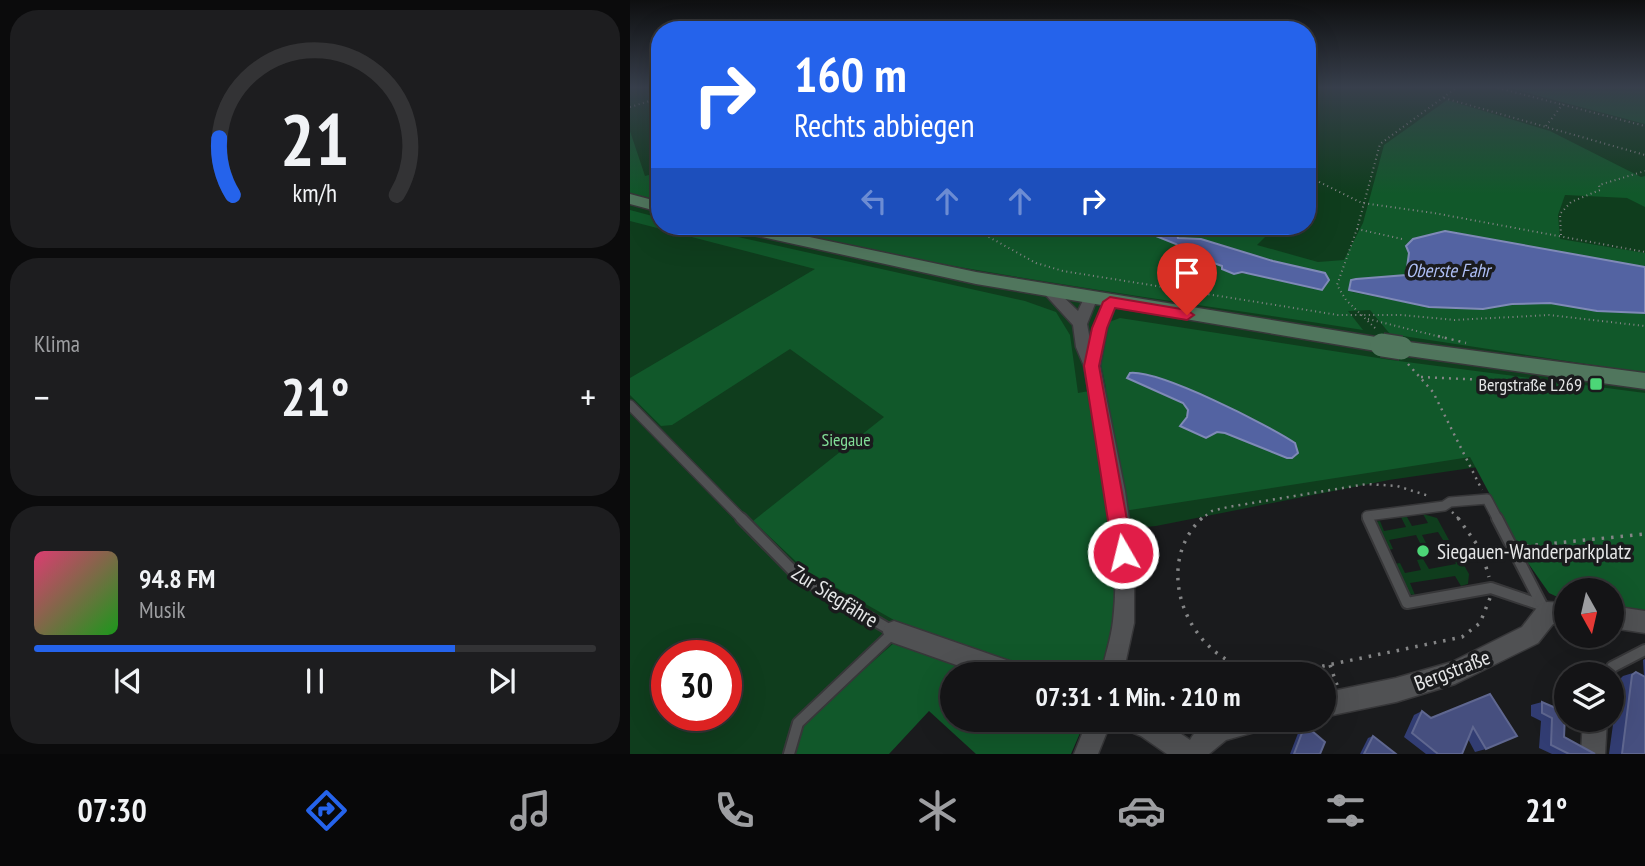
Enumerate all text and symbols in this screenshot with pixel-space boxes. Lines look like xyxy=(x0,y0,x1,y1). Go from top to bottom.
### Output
text: 160 m xyxy=(794,42,907,106)
icon: right xyxy=(679,49,770,140)
text: 21 xyxy=(280,91,350,185)
text: Rechts abbiegen xyxy=(794,104,975,146)
text: km/h xyxy=(293,177,337,209)
icon: left xyxy=(855,182,893,220)
icon: ahead xyxy=(928,182,966,220)
icon: ahead xyxy=(1001,182,1039,220)
icon: right xyxy=(1074,182,1112,220)
pin xyxy=(1157,243,1217,315)
icon: arrive xyxy=(1168,254,1206,292)
water label: Oberste Fahr xyxy=(1406,258,1493,282)
text: Klima xyxy=(34,329,80,358)
text: 21° xyxy=(281,363,349,430)
text: − xyxy=(34,372,50,421)
text: + xyxy=(580,372,596,421)
place label: Bergstraße L269 xyxy=(1478,373,1582,396)
marker: Bergstraße L269 xyxy=(1588,376,1604,392)
park label: Siegaue xyxy=(821,428,871,451)
position arrow xyxy=(1086,516,1160,590)
place label: Siegauen-Wanderparkplatz xyxy=(1437,538,1631,565)
marker: Siegauen-Wanderparkplatz xyxy=(1415,543,1431,559)
street label: Zur Siegfähre xyxy=(787,559,883,633)
text: 94.8 FM xyxy=(139,562,215,595)
north arrow xyxy=(1554,578,1624,648)
map controls xyxy=(1554,578,1624,732)
text: Musik xyxy=(139,595,185,624)
speed limit sign: 30 xyxy=(651,640,742,731)
street label: Bergstraße xyxy=(1410,643,1494,697)
icon: previous xyxy=(109,662,147,700)
icon: pause xyxy=(296,662,334,700)
icon: next xyxy=(483,662,521,700)
button: layers xyxy=(1554,662,1624,732)
text: 07:31 · 1 Min. · 210 m xyxy=(1036,680,1240,713)
icon: directions xyxy=(302,786,351,835)
icon: music xyxy=(506,786,555,835)
icon: phone xyxy=(710,786,759,835)
icon: climate xyxy=(913,786,962,835)
icon: car xyxy=(1117,786,1166,835)
icon: filters xyxy=(1321,786,1370,835)
text: 07:30 xyxy=(77,789,147,831)
text: 21° xyxy=(1525,789,1568,831)

